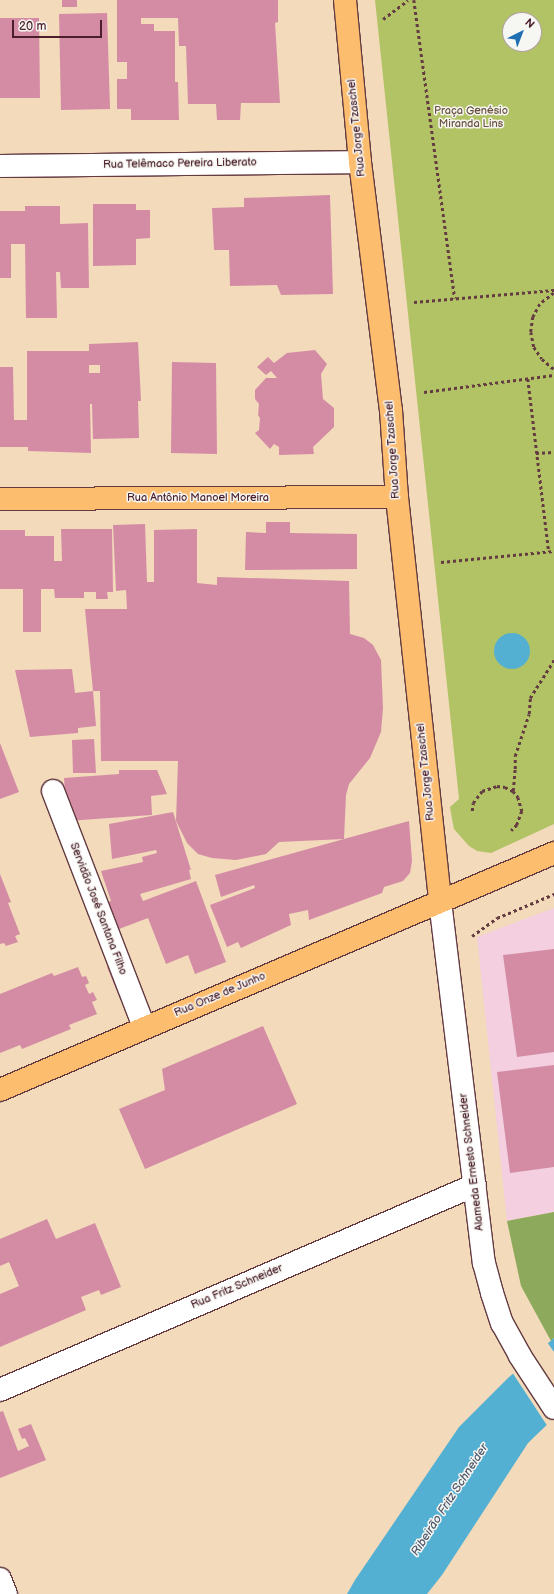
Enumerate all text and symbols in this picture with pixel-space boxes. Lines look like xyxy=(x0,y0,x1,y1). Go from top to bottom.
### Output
scale bar xyxy=(14,12,104,38)
north arrow xyxy=(502,12,542,52)
text: N xyxy=(522,16,537,31)
text: 20 m xyxy=(19,19,46,34)
street label: Rua Jorge Tzaschel xyxy=(345,78,369,178)
park label: Praça Genésio Miranda Lins xyxy=(434,105,508,131)
street label: Rua Telêmaco Pereira Liberato xyxy=(103,156,257,172)
street label: Rua Jorge Tzaschel xyxy=(383,400,403,500)
street label: Rua Antônio Manoel Moreira xyxy=(127,491,269,505)
street label: Rua Jorge Tzaschel xyxy=(414,722,438,822)
street label: Servidão José Santana Filho xyxy=(67,841,129,977)
street label: Rua Onze de Junho xyxy=(172,970,268,1020)
street label: Alameda Ernesto Schneider xyxy=(457,1092,487,1232)
street label: Rua Fritz Schneider xyxy=(189,1262,285,1312)
water label: Ribeirão Fritz Schneider xyxy=(408,1441,492,1559)

